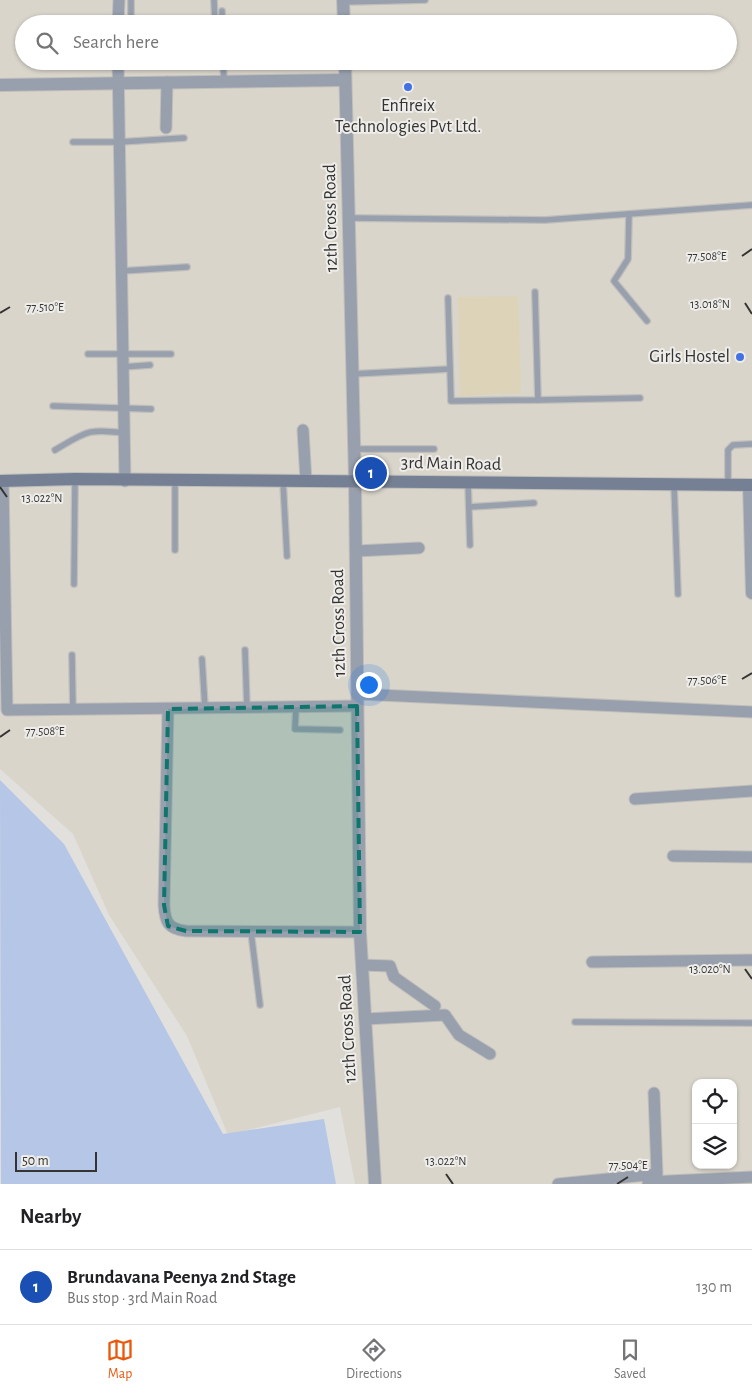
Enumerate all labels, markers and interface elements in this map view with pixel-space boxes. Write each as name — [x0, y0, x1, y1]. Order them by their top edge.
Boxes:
search box — [15, 15, 737, 70]
icon: search — [33, 29, 61, 57]
text: Search here — [73, 33, 159, 52]
marker: Enfireix Technologies Pvt Ltd. — [402, 81, 414, 93]
place label: Enfireix Technologies Pvt Ltd. — [335, 97, 481, 136]
street label: 12th Cross Road — [321, 164, 341, 272]
text: 77.508°E — [687, 250, 727, 262]
text: 13.018°N — [690, 298, 730, 310]
text: 77.510°E — [26, 301, 64, 313]
place label: Girls Hostel — [649, 348, 730, 366]
marker: Girls Hostel — [734, 351, 746, 363]
pin: 1 — [355, 454, 387, 492]
street label: 3rd Main Road — [401, 454, 501, 474]
text: 13.022°N — [22, 492, 62, 504]
street label: 12th Cross Road — [329, 569, 349, 677]
your location — [356, 672, 382, 698]
text: 77.506°E — [687, 674, 727, 686]
text: 77.508°E — [25, 725, 65, 737]
text: 13.020°N — [689, 963, 731, 975]
street label: 12th Cross Road — [336, 975, 360, 1083]
map controls — [692, 1079, 737, 1169]
button: locate — [692, 1079, 737, 1124]
button: layers — [692, 1124, 737, 1169]
scale bar — [15, 1149, 98, 1172]
text: 50 m — [22, 1154, 49, 1168]
text: 13.022°N — [426, 1155, 466, 1167]
text: 77.504°E — [608, 1159, 648, 1171]
text: Nearby — [20, 1206, 81, 1227]
text: Brundavana Peenya 2nd Stage — [67, 1268, 296, 1287]
text: 1 — [33, 1279, 39, 1295]
text: 130 m — [696, 1279, 732, 1295]
text: Bus stop · 3rd Main Road — [67, 1290, 217, 1306]
tab: Map — [106, 1336, 134, 1383]
tab: Directions — [346, 1336, 402, 1383]
tab: Saved — [614, 1336, 646, 1383]

